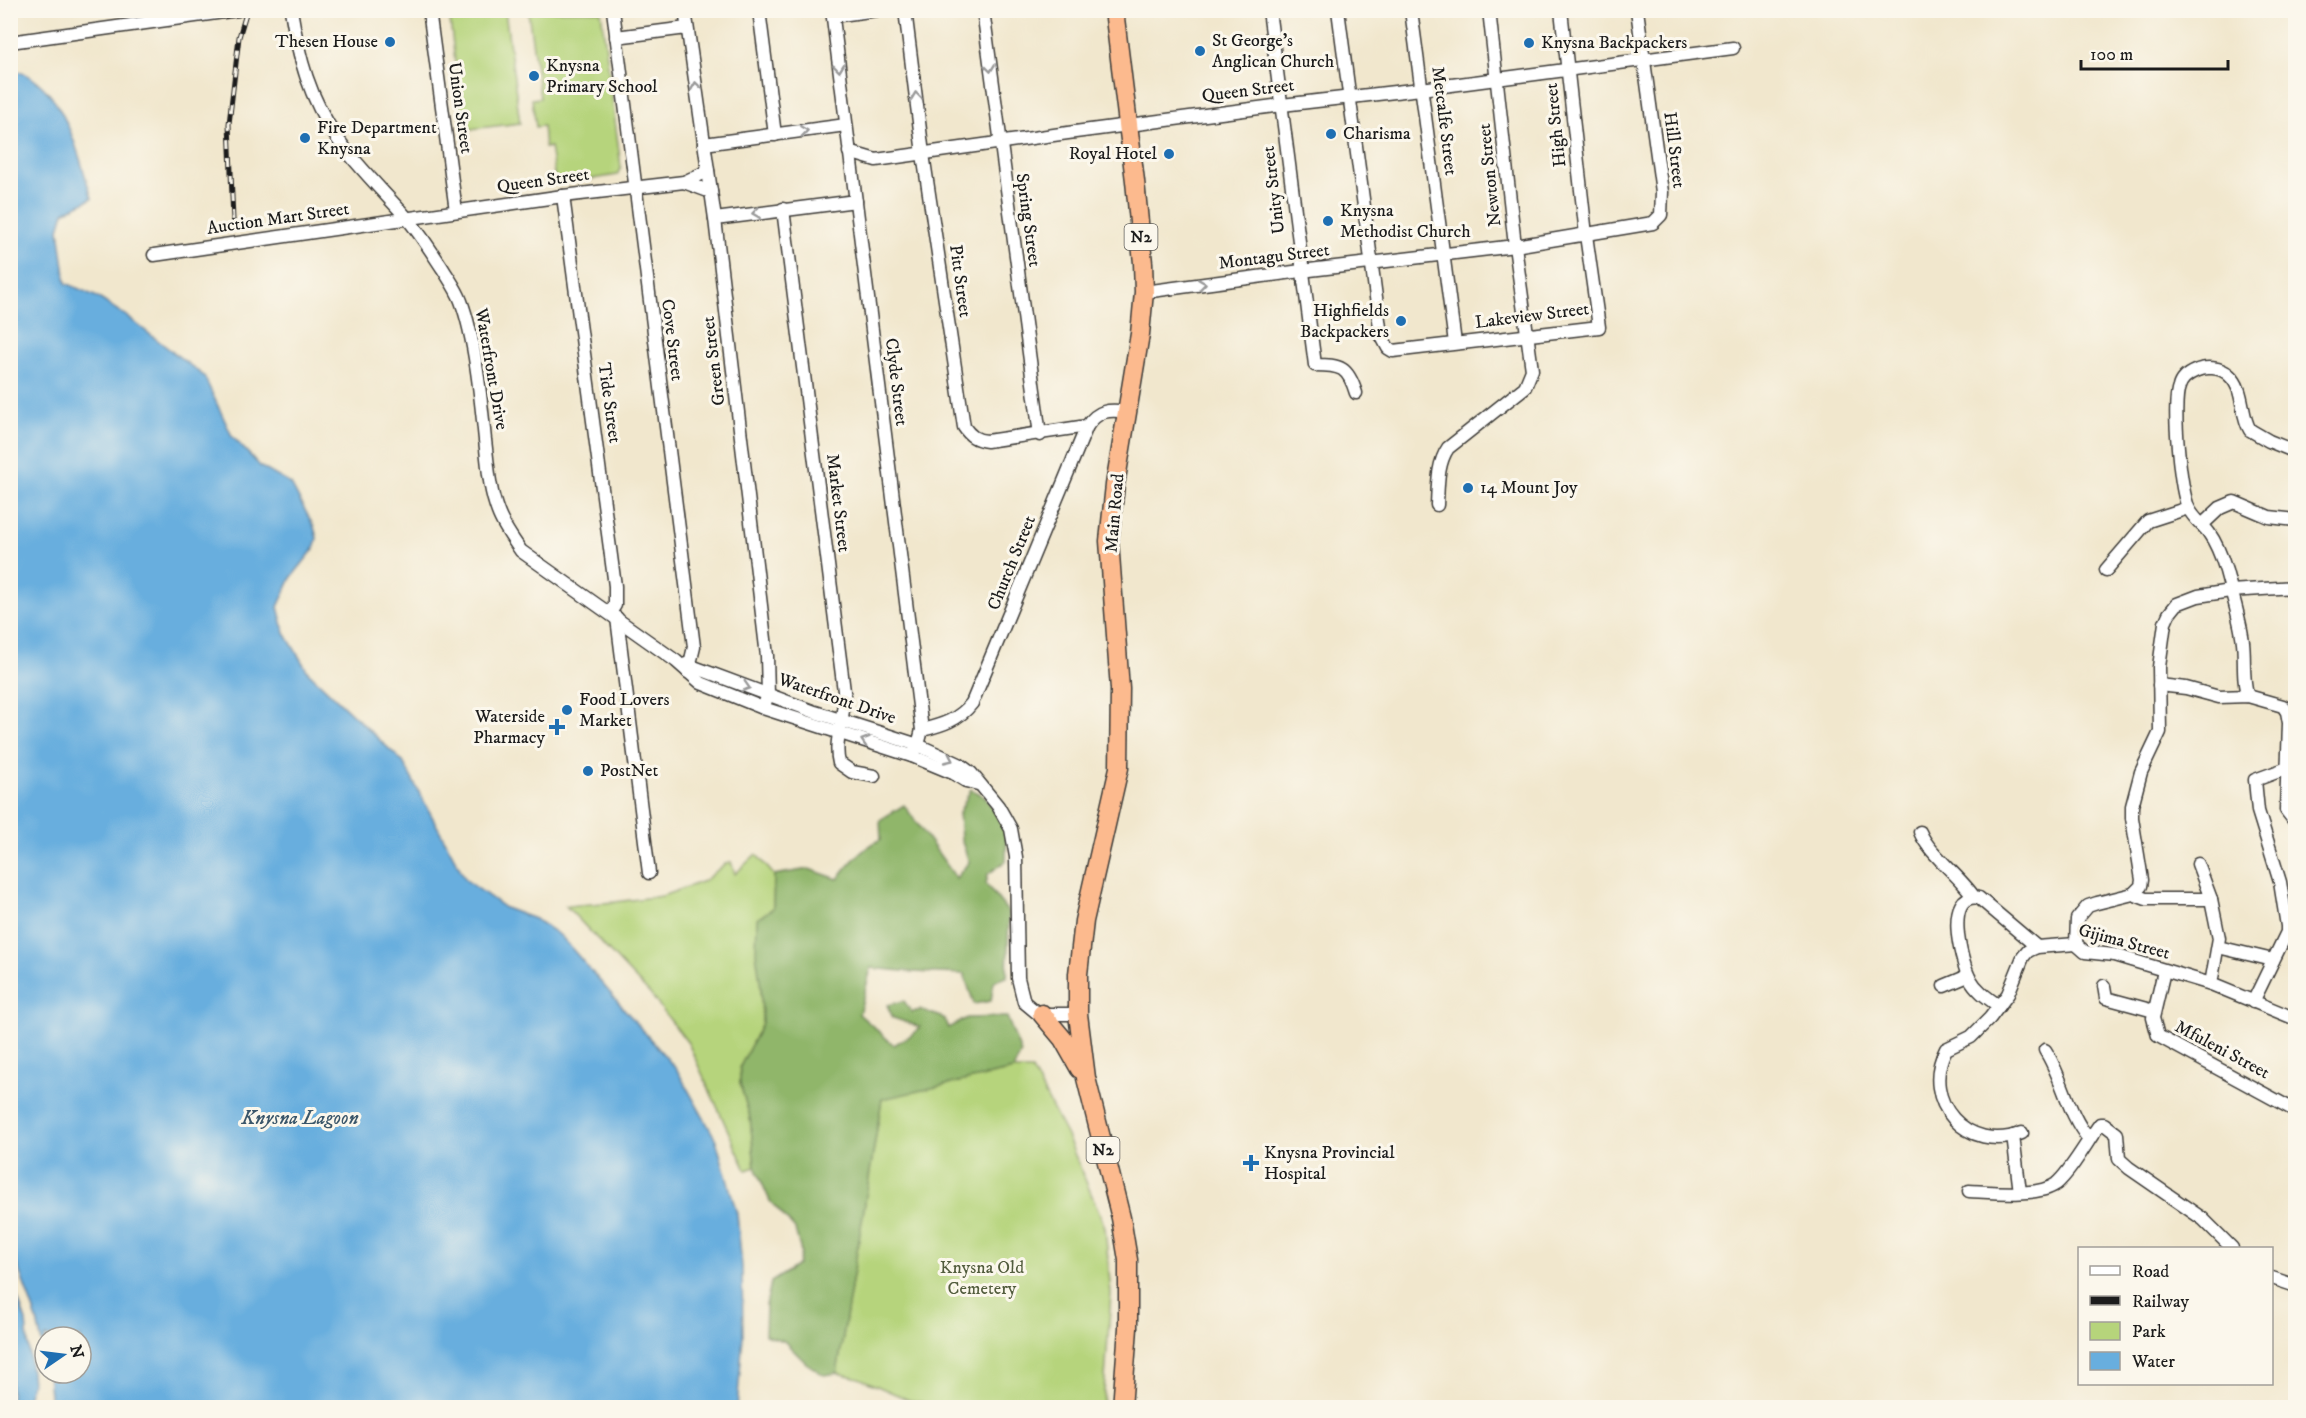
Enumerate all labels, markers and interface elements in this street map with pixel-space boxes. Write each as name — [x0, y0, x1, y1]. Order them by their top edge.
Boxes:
place label: St George's Anglican Church — [1212, 30, 1335, 73]
place label: Thesen House — [275, 31, 378, 53]
place label: Knysna Backpackers — [1541, 32, 1687, 54]
scale bar — [2081, 33, 2228, 71]
marker: Thesen House — [383, 35, 397, 49]
marker: Knysna Backpackers — [1522, 36, 1536, 50]
marker: St George's Anglican Church — [1193, 44, 1207, 58]
text: 100 m — [2090, 44, 2133, 66]
place label: Knysna Primary School — [546, 55, 658, 98]
street label: Union Street — [443, 61, 477, 155]
one-way arrow — [832, 63, 845, 72]
one-way arrow — [984, 64, 996, 73]
street label: Metcalfe Street — [1426, 65, 1462, 177]
marker: Knysna Primary School — [527, 69, 541, 83]
street label: Queen Street — [1201, 74, 1296, 108]
one-way arrow — [690, 81, 702, 90]
street label: High Street — [1541, 82, 1571, 168]
one-way arrow — [910, 91, 923, 100]
street label: Hill Street — [1658, 110, 1690, 190]
place label: Fire Department Knysna — [317, 117, 437, 160]
street label: Newton Street — [1474, 122, 1506, 228]
place label: Charisma — [1343, 123, 1411, 145]
one-way arrow — [799, 125, 809, 137]
marker: Charisma — [1324, 127, 1338, 141]
marker: Fire Department Knysna — [298, 131, 312, 145]
place label: Royal Hotel — [1069, 143, 1158, 165]
street label: Unity Street — [1258, 145, 1290, 235]
marker: Royal Hotel — [1162, 147, 1176, 161]
street label: Queen Street — [496, 164, 591, 198]
street label: Spring Street — [1011, 172, 1045, 268]
street label: Auction Mart Street — [206, 198, 351, 240]
place label: Knysna Methodist Church — [1340, 200, 1471, 243]
one-way arrow — [751, 206, 760, 219]
marker: Knysna Methodist Church — [1321, 214, 1335, 228]
road number: N2 — [1124, 224, 1158, 250]
street label: Montagu Street — [1217, 239, 1331, 275]
street label: Pitt Street — [944, 243, 976, 319]
one-way arrow — [1197, 279, 1207, 291]
street label: Cove Street — [656, 298, 688, 383]
street label: Lakeview Street — [1474, 298, 1591, 334]
place label: Highfields Backpackers — [1300, 300, 1389, 343]
street label: Waterfront Drive — [469, 305, 513, 432]
marker: Highfields Backpackers — [1394, 314, 1408, 328]
street label: Green Street — [698, 315, 730, 407]
street label: Clyde Street — [880, 337, 912, 427]
street label: Tide Street — [592, 361, 626, 445]
street label: Market Street — [821, 452, 855, 554]
street label: Main Road — [1101, 473, 1129, 553]
place label: 14 Mount Joy — [1480, 477, 1578, 499]
marker: 14 Mount Joy — [1461, 481, 1475, 495]
street label: Church Street — [983, 512, 1041, 614]
street label: Waterfront Drive — [774, 668, 899, 729]
one-way arrow — [740, 680, 751, 692]
place label: Food Lovers Market — [579, 689, 670, 732]
marker: Food Lovers Market — [560, 703, 574, 717]
place label: Waterside Pharmacy — [473, 706, 545, 749]
marker: Waterside Pharmacy — [550, 720, 564, 734]
one-way arrow — [860, 736, 871, 748]
one-way arrow — [943, 752, 954, 764]
place label: PostNet — [600, 760, 659, 782]
marker: PostNet — [581, 764, 595, 778]
street label: Gijima Street — [2076, 919, 2172, 965]
street label: Mfuleni Street — [2171, 1016, 2273, 1084]
water label: Knysna Lagoon — [240, 1106, 359, 1131]
road number: N2 — [1086, 1137, 1120, 1163]
place label: Knysna Provincial Hospital — [1264, 1142, 1395, 1185]
marker: Knysna Provincial Hospital — [1242, 1154, 1260, 1172]
legend — [2078, 1247, 2273, 1385]
park label: Knysna Old Cemetery — [940, 1257, 1024, 1300]
text: Road — [2132, 1261, 2169, 1283]
text: Railway — [2132, 1291, 2190, 1313]
text: Park — [2132, 1321, 2166, 1343]
north arrow — [33, 1325, 93, 1385]
text: N — [65, 1343, 88, 1360]
text: Water — [2131, 1351, 2175, 1373]

